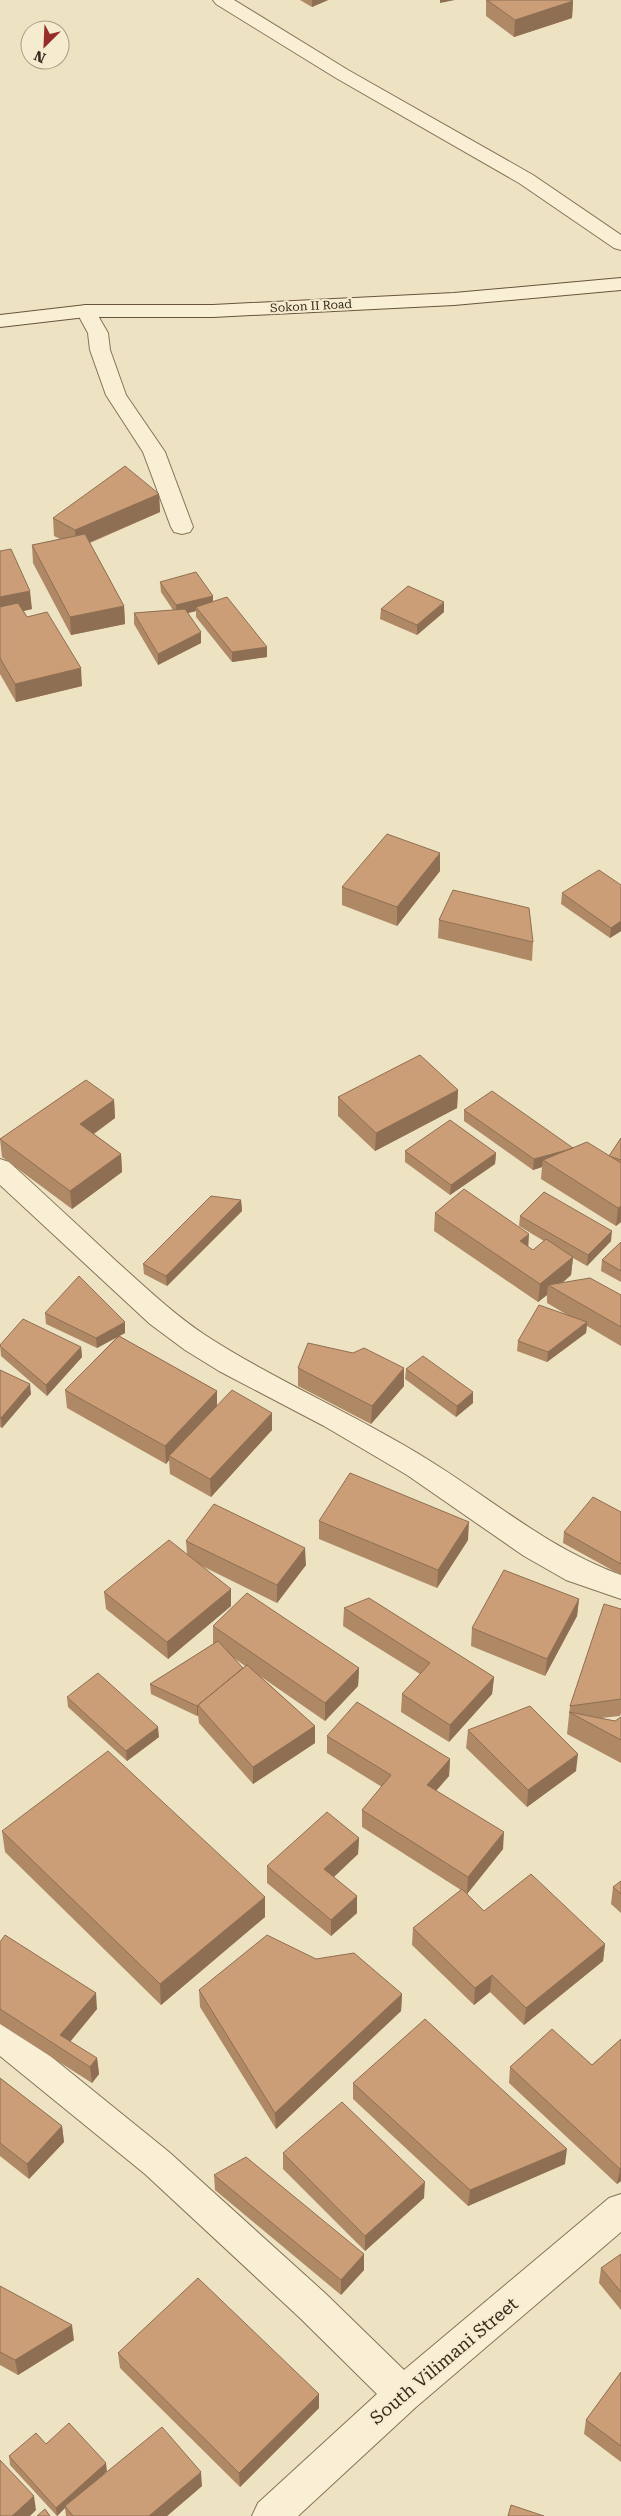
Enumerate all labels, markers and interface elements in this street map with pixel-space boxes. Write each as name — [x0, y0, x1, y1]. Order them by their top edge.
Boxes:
north arrow — [20, 20, 70, 70]
text: N — [31, 47, 48, 66]
street label: Sokon II Road — [270, 297, 353, 315]
street label: South Vilimani Street — [366, 2293, 522, 2428]

